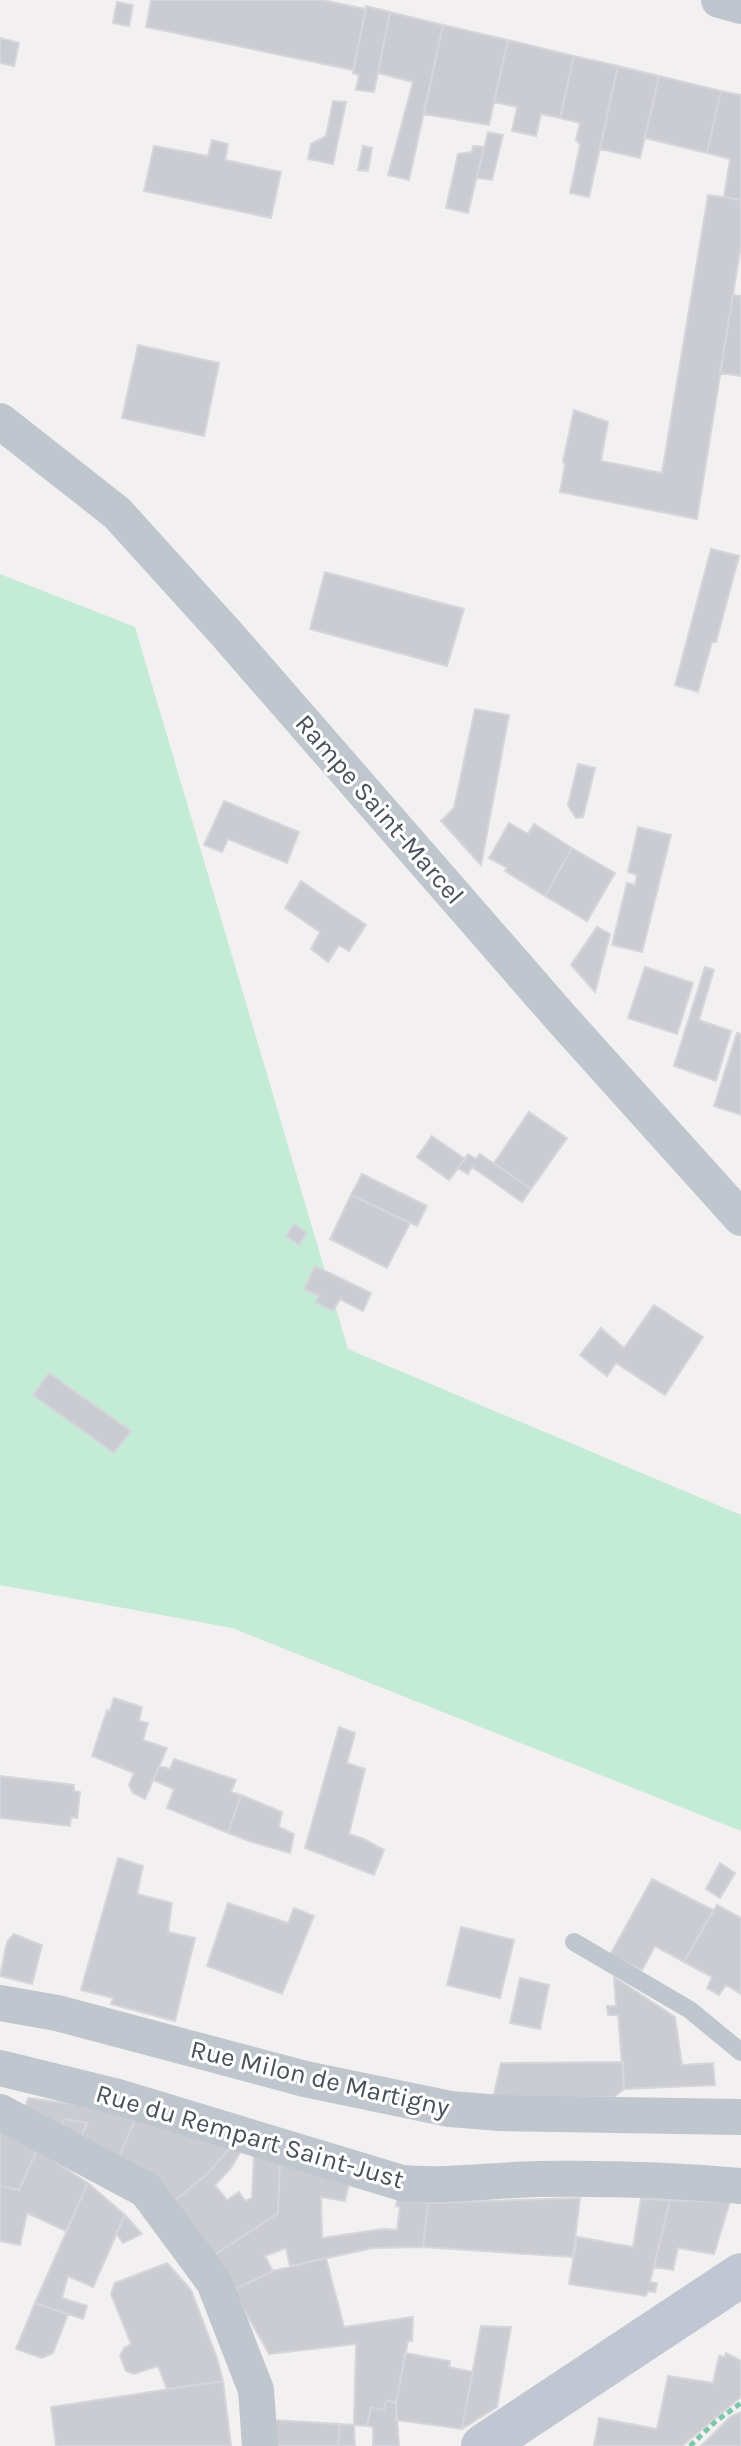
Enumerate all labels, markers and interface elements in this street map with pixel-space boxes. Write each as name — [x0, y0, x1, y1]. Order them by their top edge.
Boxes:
street label: Rampe Saint-Marcel — [289, 708, 470, 911]
street label: Rue Milon de Martigny — [187, 2034, 452, 2123]
street label: Rue du Rempart Saint-Just — [92, 2078, 408, 2195]

